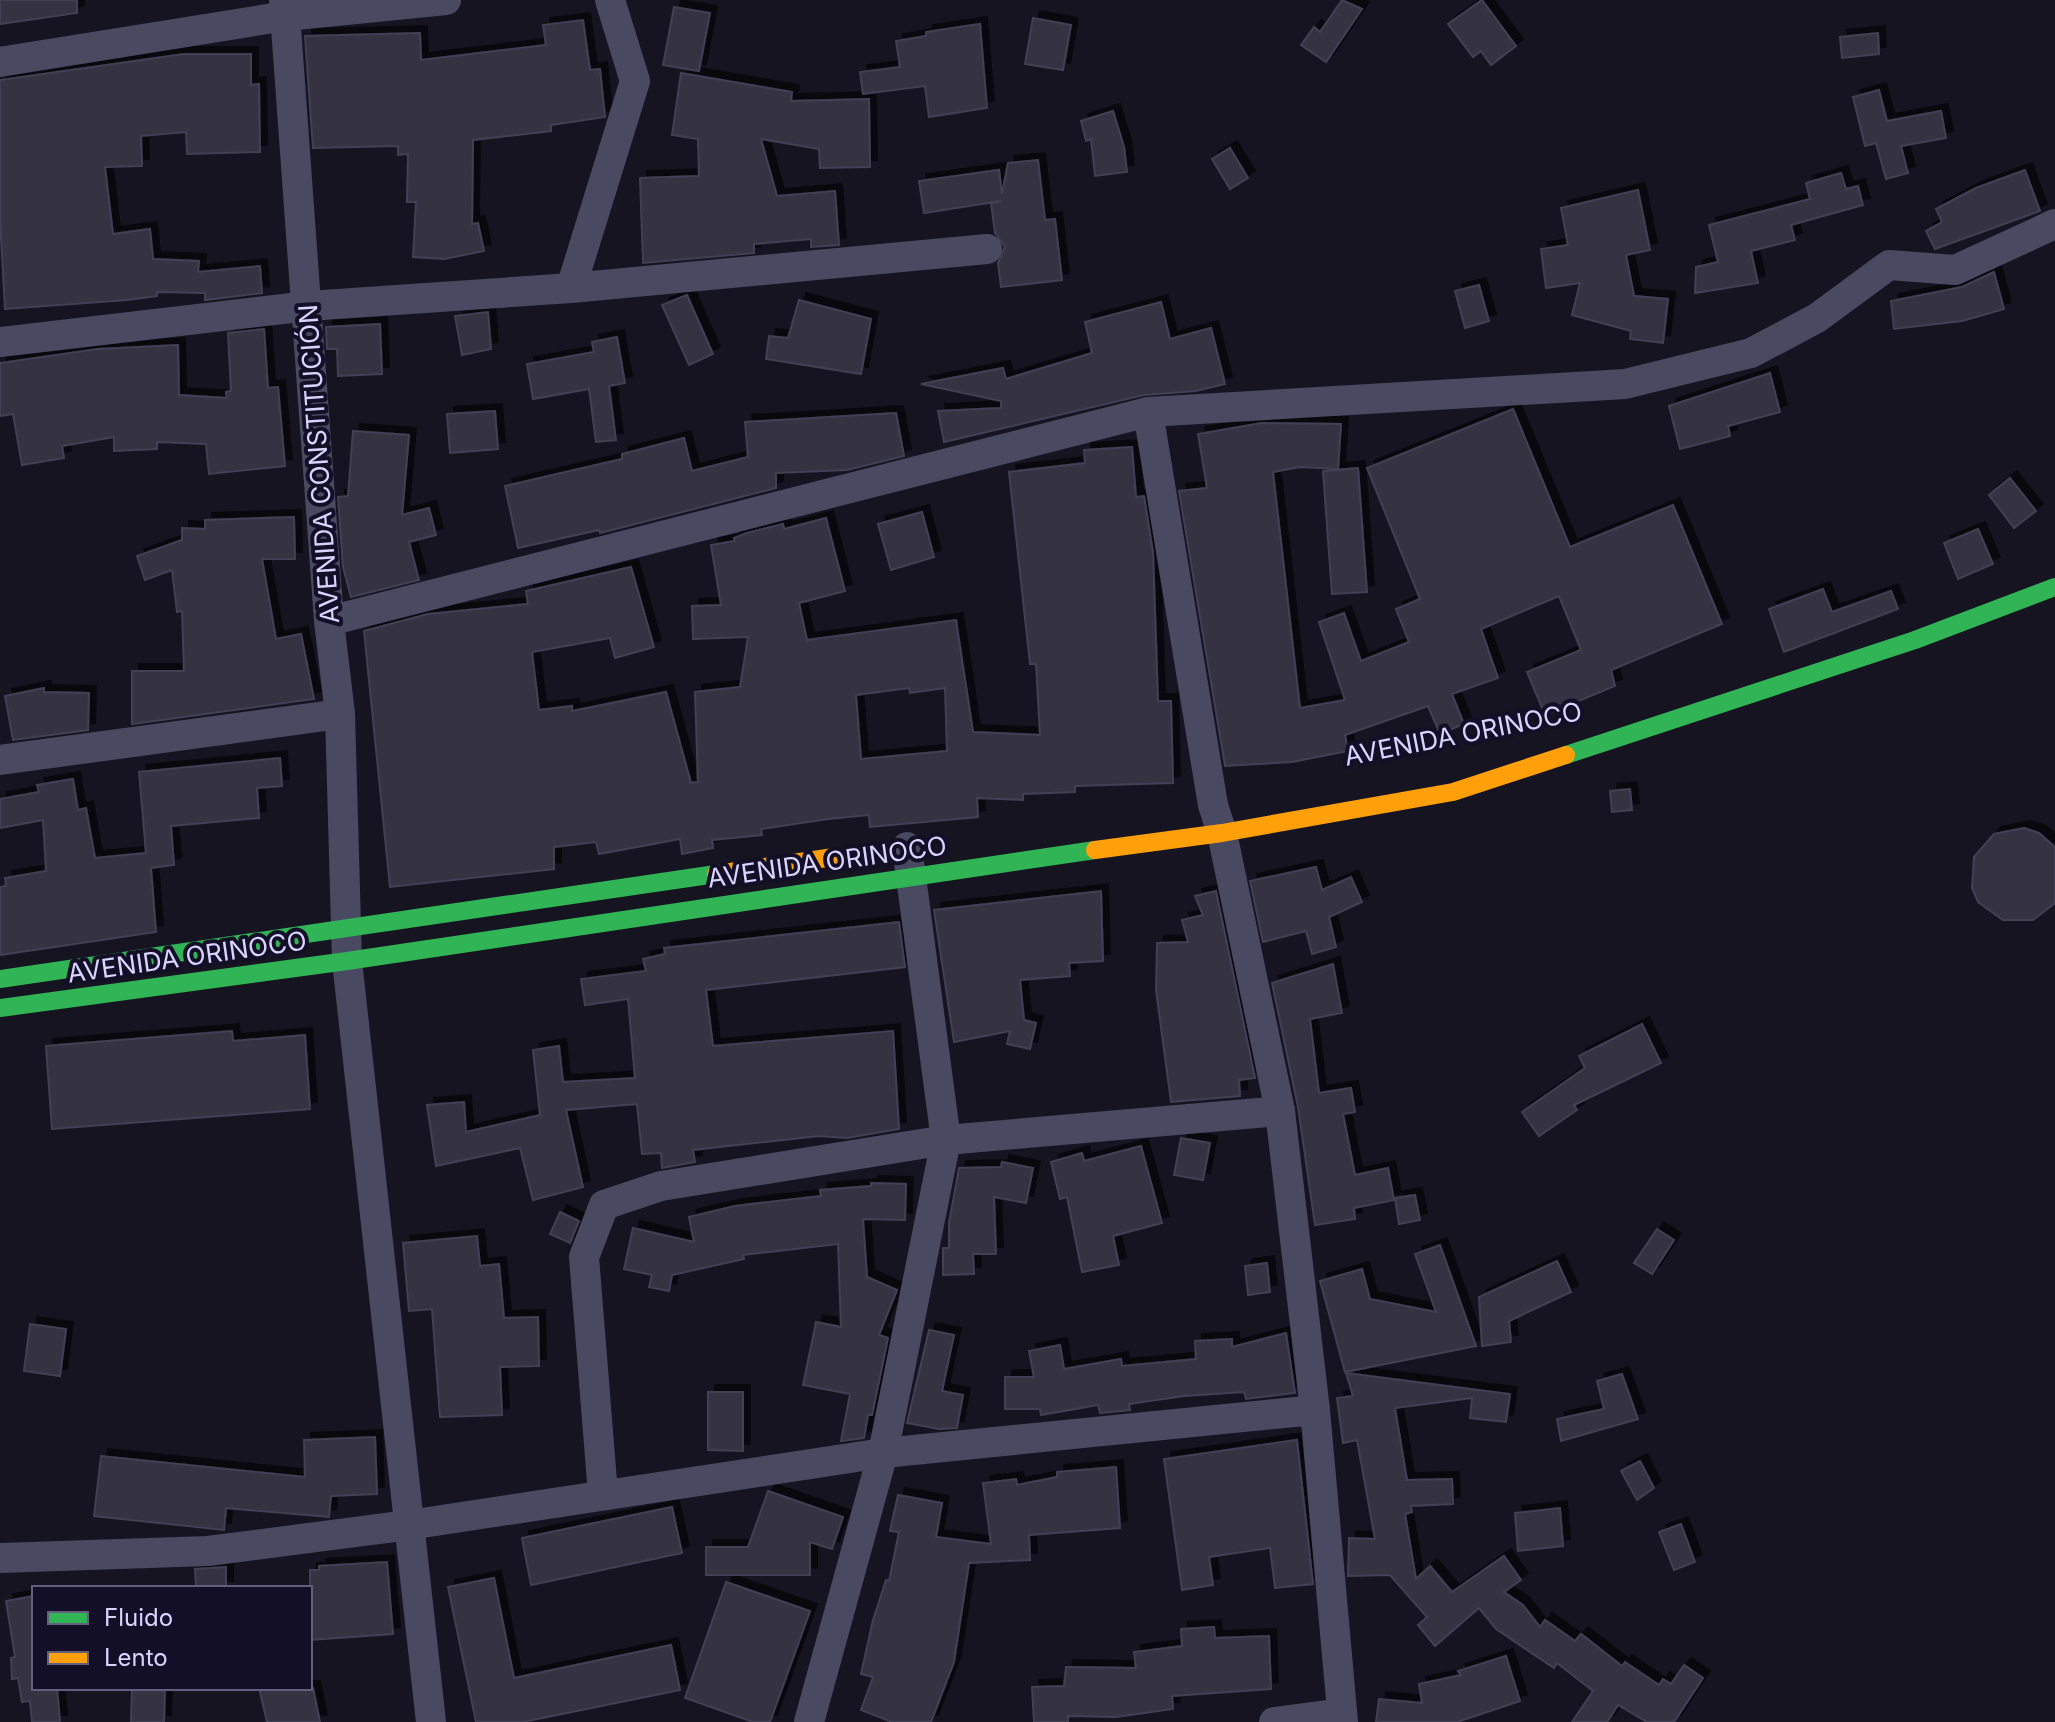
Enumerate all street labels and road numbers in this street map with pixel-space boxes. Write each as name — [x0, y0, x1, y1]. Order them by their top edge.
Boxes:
street label: AVENIDA CONSTITUCIÓN — [292, 303, 345, 625]
street label: AVENIDA ORINOCO — [1341, 695, 1584, 772]
street label: AVENIDA ORINOCO — [705, 829, 949, 894]
street label: AVENIDA ORINOCO — [65, 924, 309, 989]

